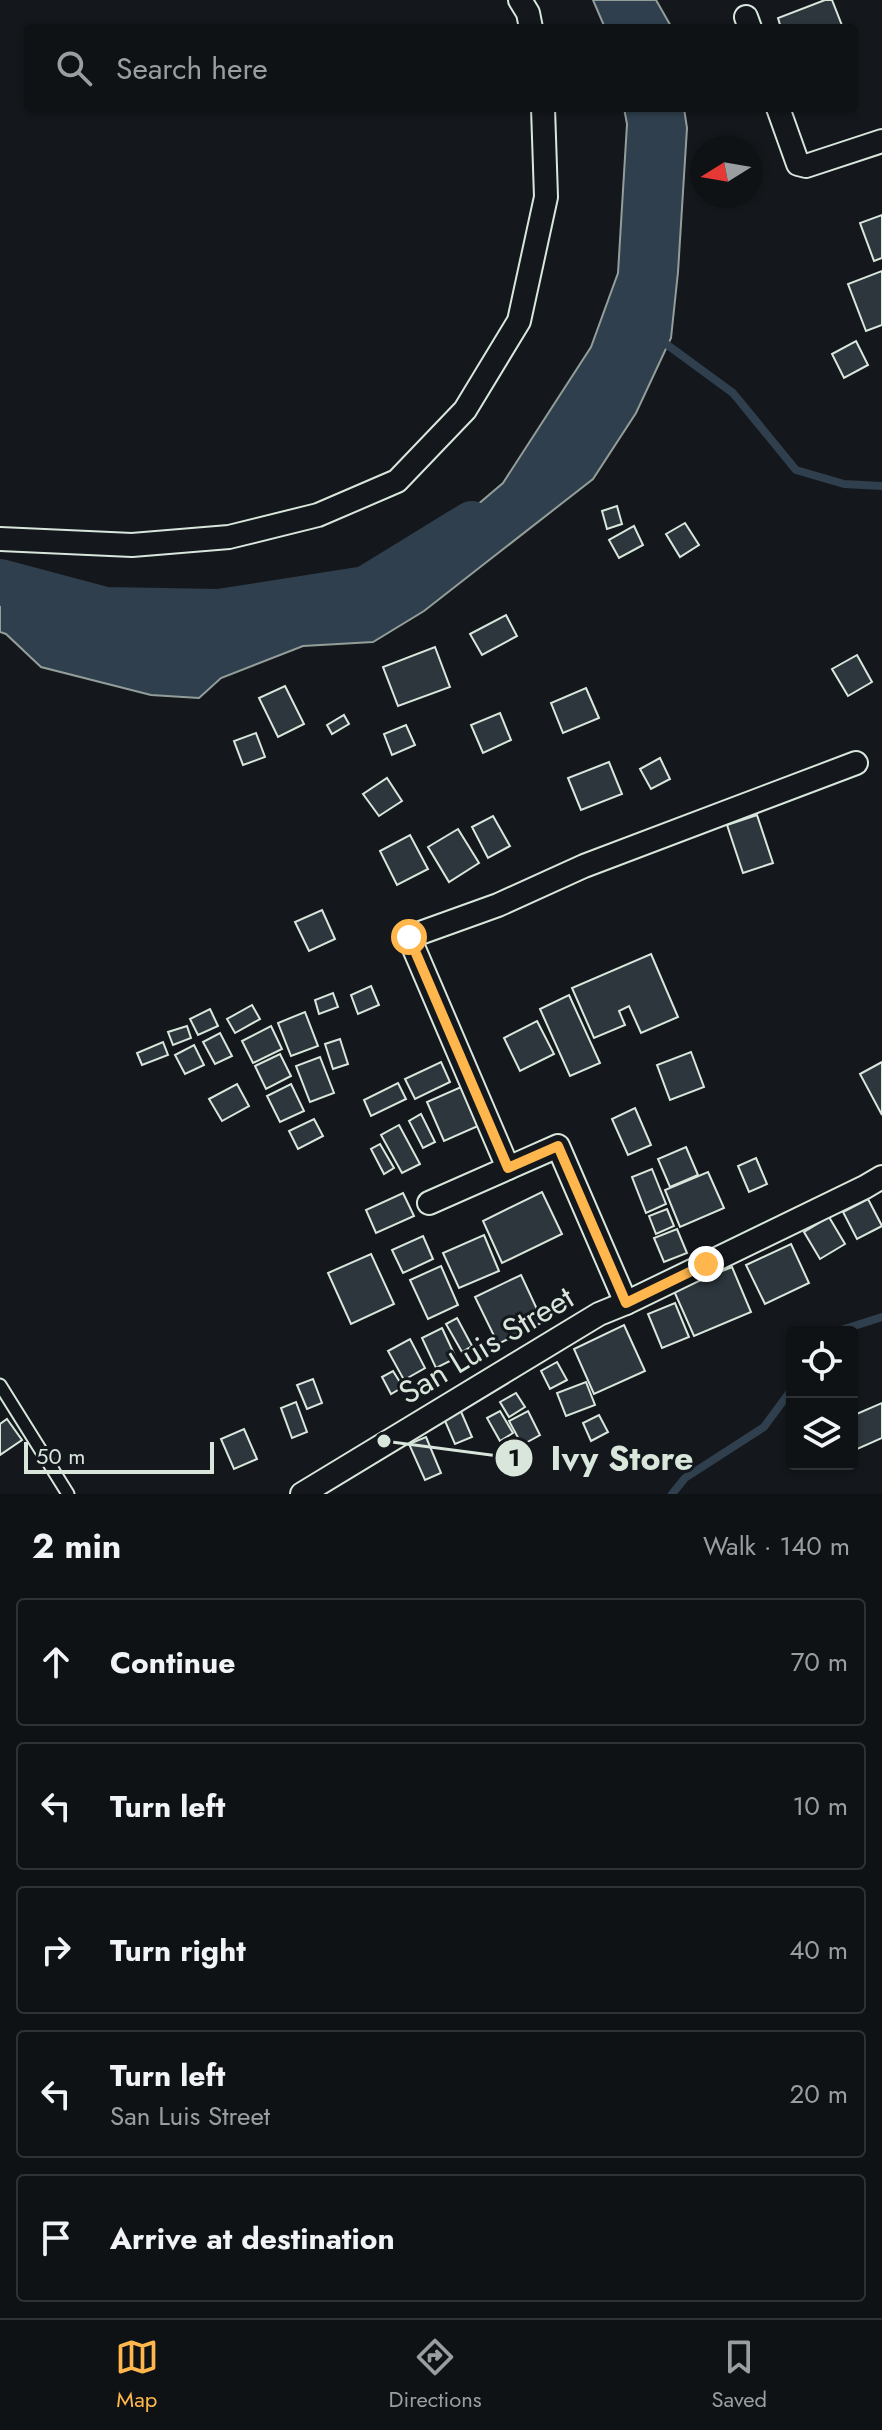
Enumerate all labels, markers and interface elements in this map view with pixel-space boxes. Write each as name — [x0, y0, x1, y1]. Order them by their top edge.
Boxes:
search box — [24, 24, 858, 112]
icon: search — [52, 46, 96, 90]
text: Search here — [116, 47, 268, 90]
north arrow — [690, 136, 762, 208]
route start — [391, 919, 427, 955]
route end — [688, 1246, 724, 1282]
street label: San Luis Street — [390, 1274, 583, 1415]
map controls — [786, 1326, 858, 1470]
button: locate — [786, 1326, 858, 1398]
button: layers — [786, 1398, 858, 1470]
callout: Ivy Store — [494, 1429, 709, 1487]
text: Ivy Store — [551, 1434, 693, 1483]
scale bar — [24, 1438, 214, 1474]
text: 50 m — [36, 1440, 85, 1472]
text: 1 — [508, 1440, 520, 1475]
text: 2 min — [32, 1522, 121, 1571]
text: Walk · 140 m — [703, 1527, 850, 1565]
icon: ahead — [34, 1640, 78, 1684]
text: Continue — [110, 1641, 236, 1684]
text: 70 m — [791, 1643, 848, 1681]
icon: left — [34, 1784, 78, 1828]
text: Turn left — [110, 1785, 225, 1828]
text: 10 m — [793, 1787, 848, 1825]
icon: right — [34, 1928, 78, 1972]
text: Turn right — [110, 1929, 246, 1972]
text: 40 m — [789, 1931, 848, 1969]
text: Turn left — [110, 2054, 225, 2097]
icon: left — [34, 2072, 78, 2116]
text: 20 m — [790, 2075, 848, 2113]
text: San Luis Street — [110, 2097, 270, 2135]
icon: arrive — [34, 2216, 78, 2260]
text: Arrive at destination — [110, 2217, 395, 2260]
tab: Map — [115, 2335, 159, 2415]
tab: Directions — [389, 2335, 482, 2415]
tab: Saved — [711, 2335, 767, 2415]

